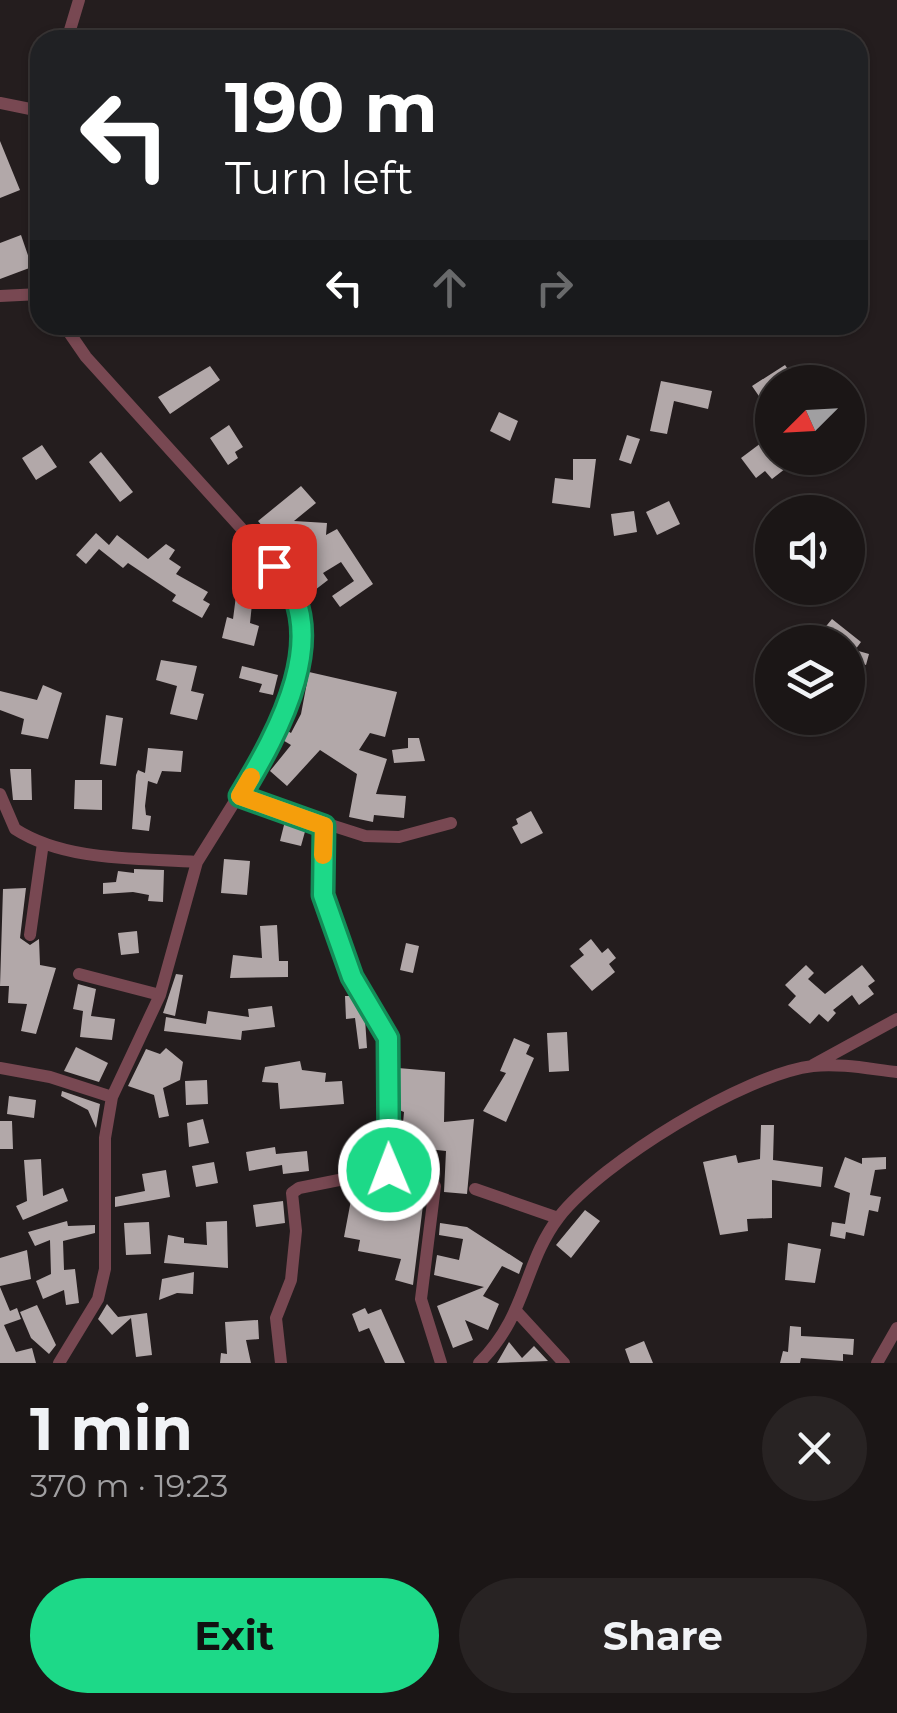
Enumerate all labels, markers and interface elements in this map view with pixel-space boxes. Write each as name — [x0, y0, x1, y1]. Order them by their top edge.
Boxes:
text: 190 m — [225, 64, 438, 150]
icon: left — [60, 70, 190, 200]
text: Turn left — [225, 150, 413, 205]
icon: left — [317, 260, 372, 315]
icon: ahead — [422, 260, 477, 315]
icon: right — [527, 260, 582, 315]
north arrow — [755, 365, 865, 475]
map controls — [755, 365, 865, 735]
button: sound — [755, 495, 865, 605]
pin — [232, 524, 317, 609]
icon: arrive — [247, 539, 302, 594]
button: layers — [755, 625, 865, 735]
position arrow — [337, 1118, 441, 1222]
text: 1 min — [30, 1392, 193, 1465]
button: close — [762, 1396, 867, 1501]
text: 370 m · 19:23 — [30, 1466, 228, 1505]
button: Exit — [30, 1578, 439, 1693]
button: Share — [459, 1578, 867, 1693]

